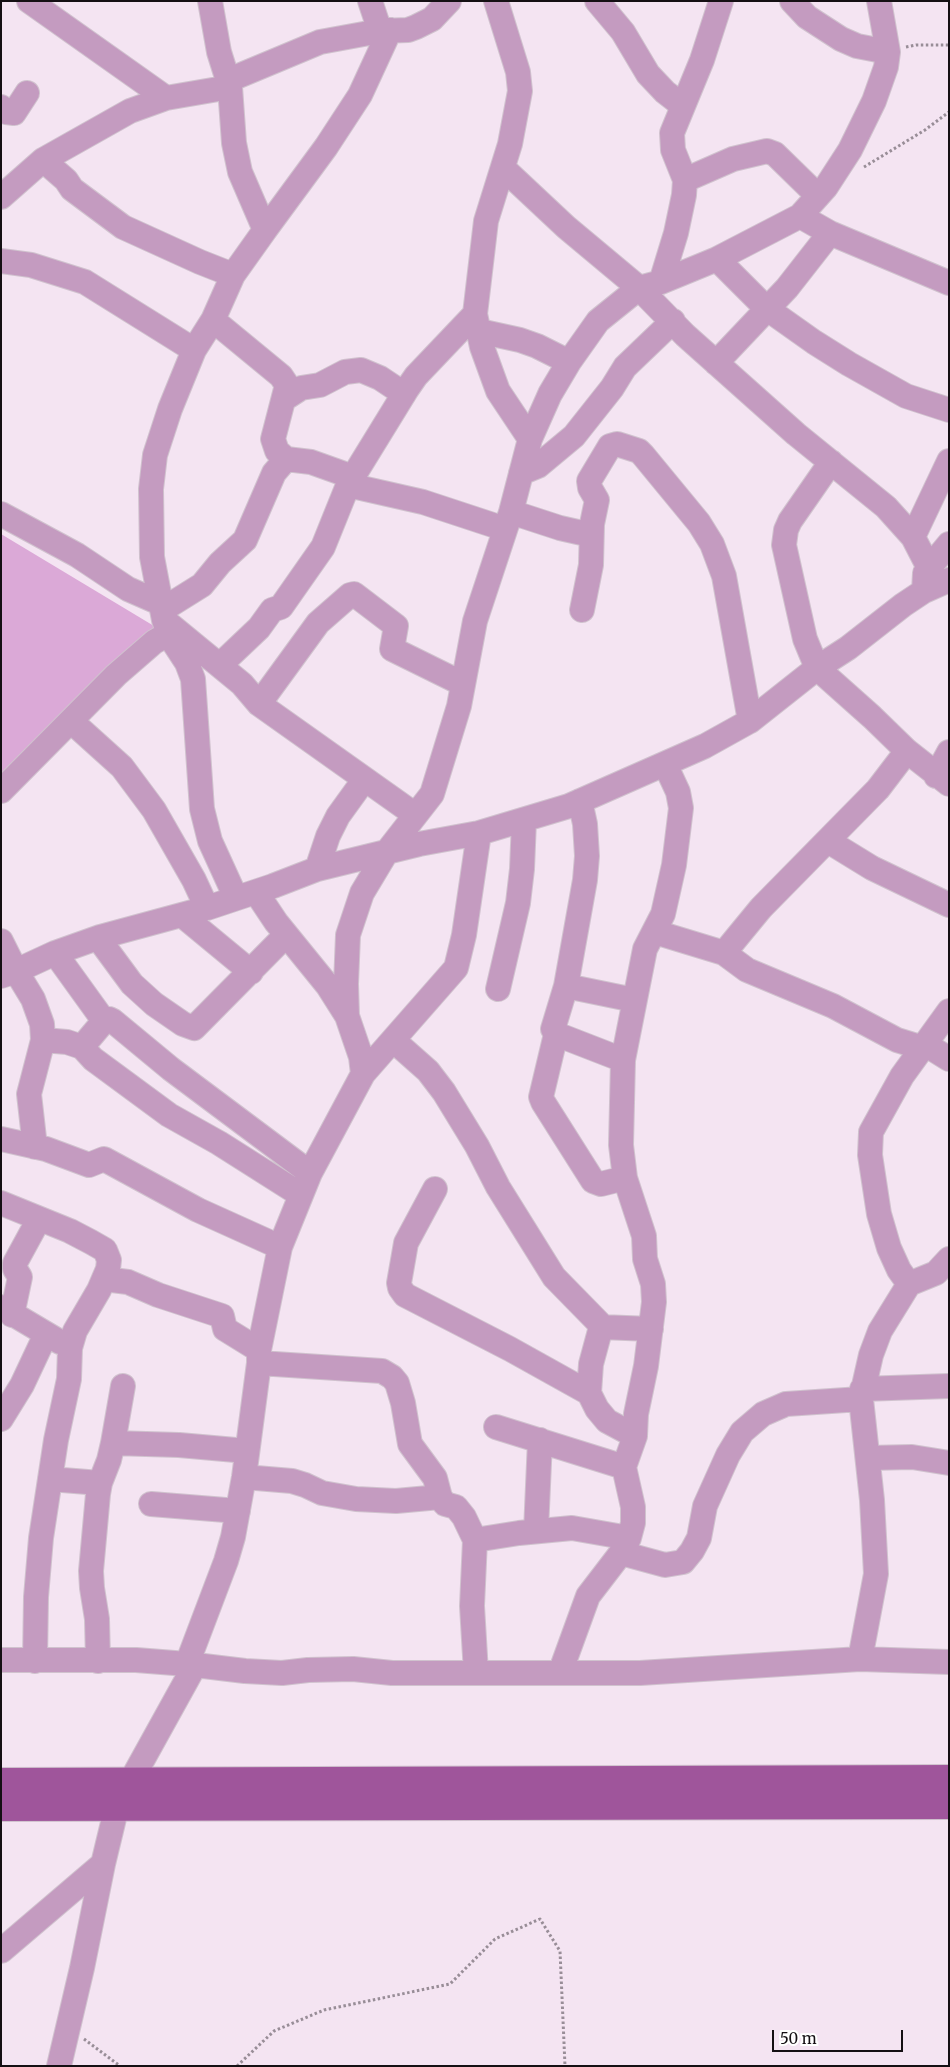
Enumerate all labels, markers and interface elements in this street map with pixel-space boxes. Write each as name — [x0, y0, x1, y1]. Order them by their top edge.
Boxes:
scale bar — [775, 2020, 906, 2052]
text: 50 m — [780, 2029, 817, 2048]

